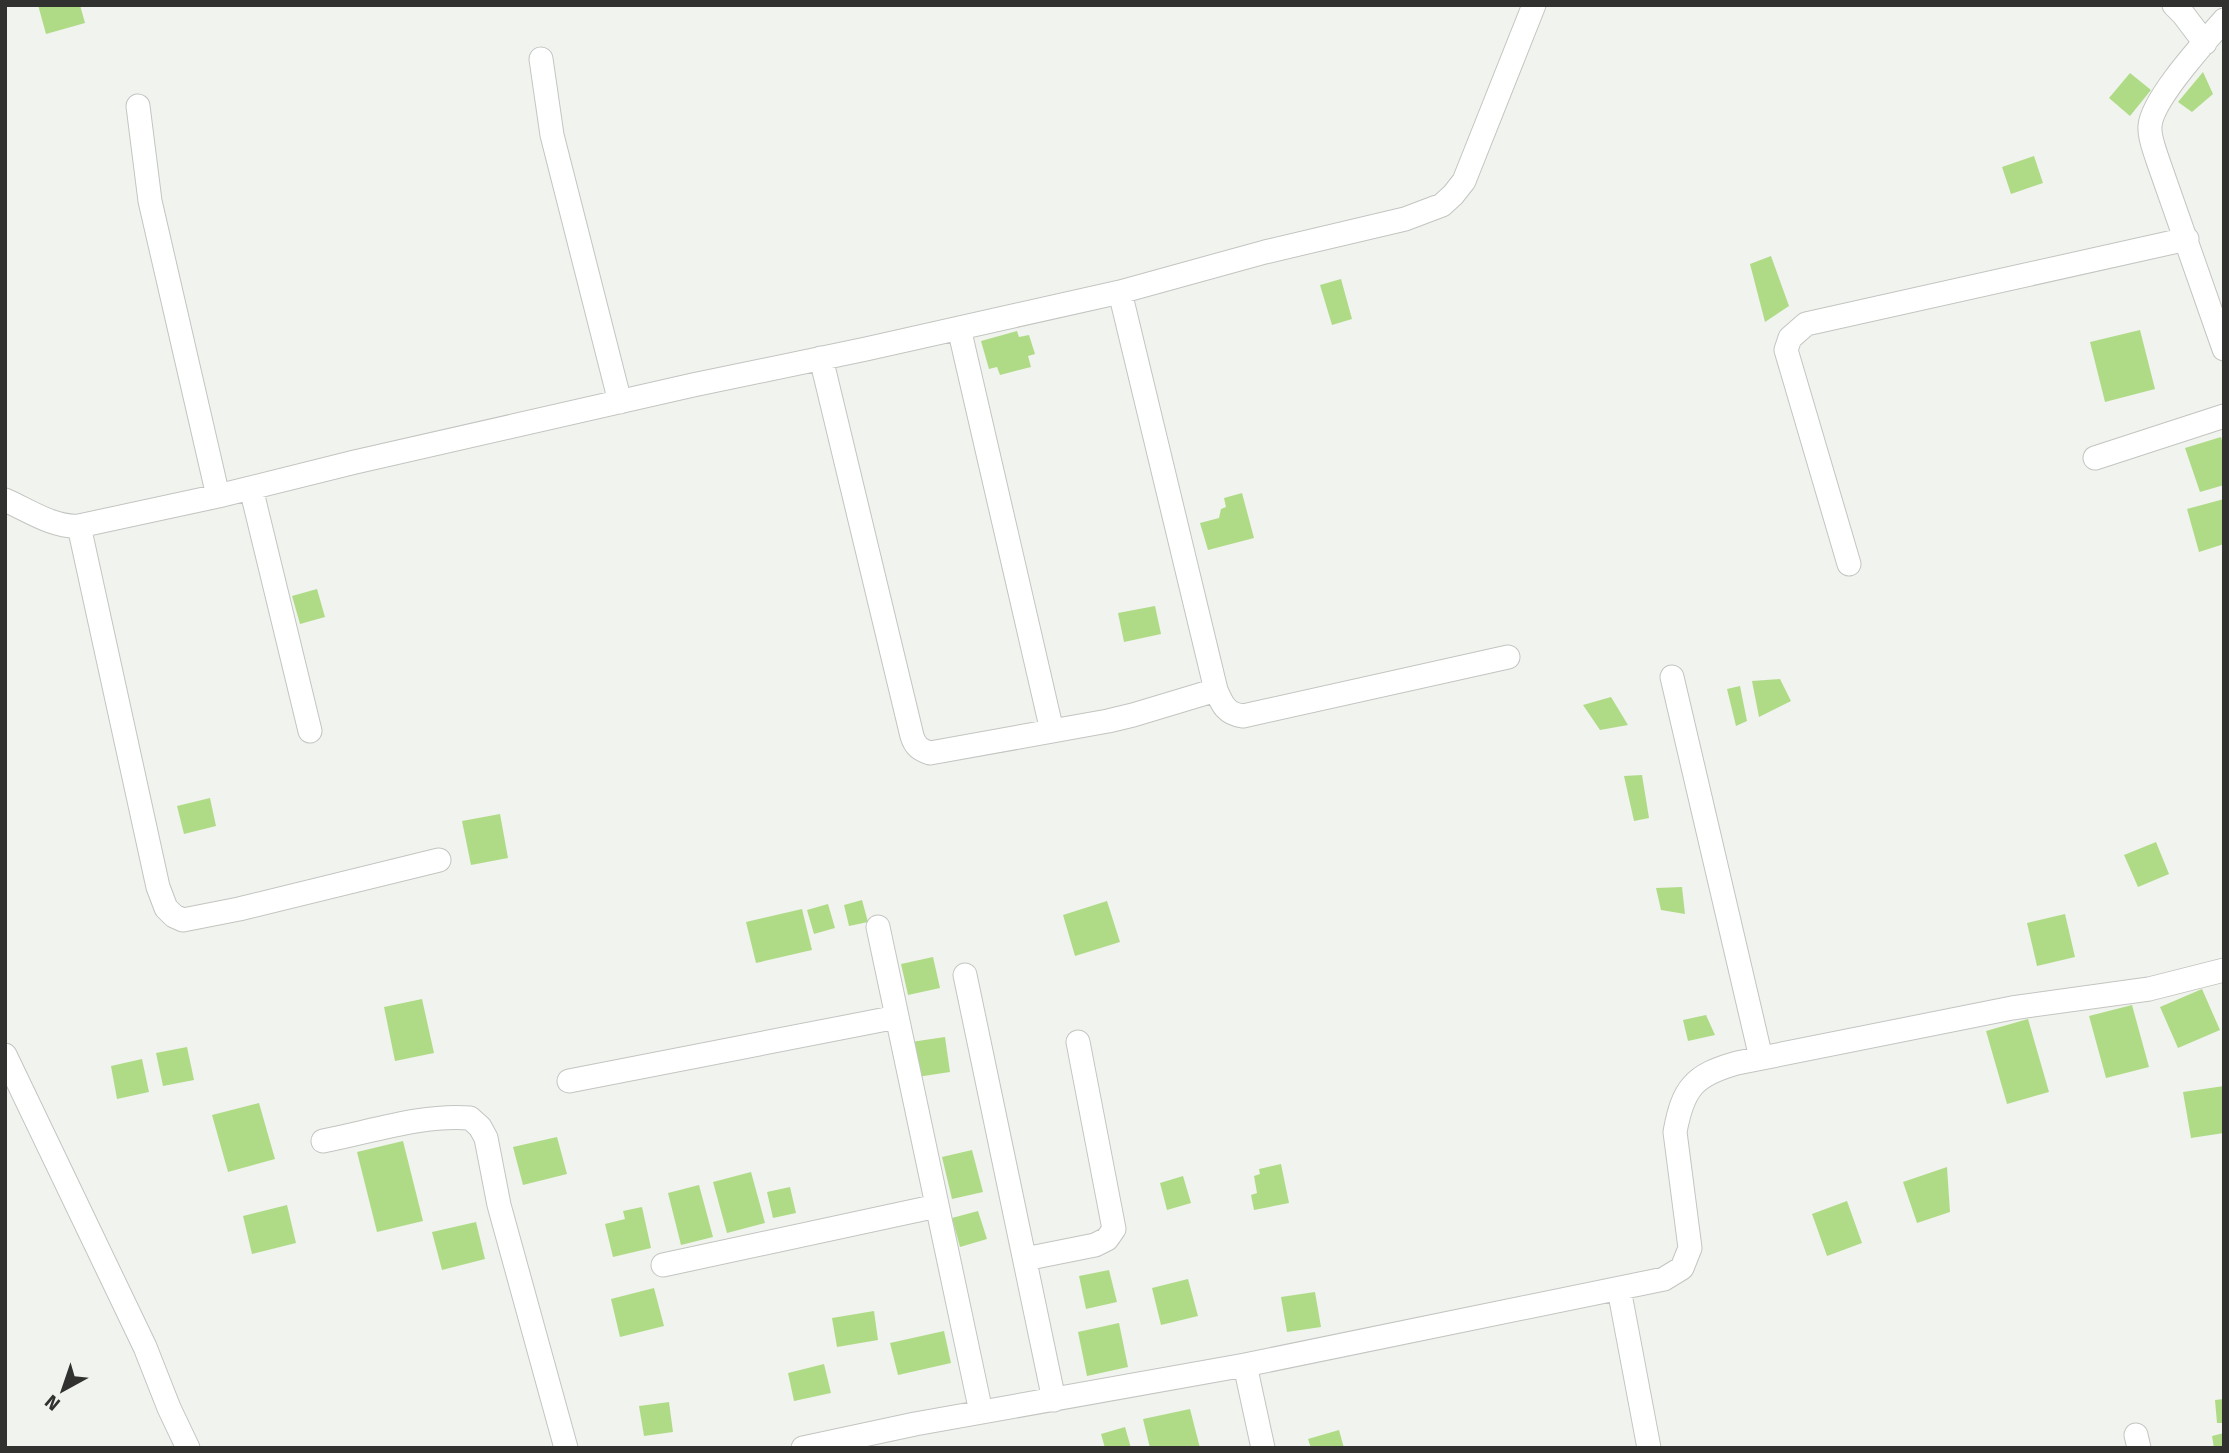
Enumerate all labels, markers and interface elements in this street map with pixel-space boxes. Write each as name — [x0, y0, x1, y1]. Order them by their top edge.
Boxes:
north arrow — [28, 1355, 98, 1425]
text: N — [40, 1390, 65, 1416]

